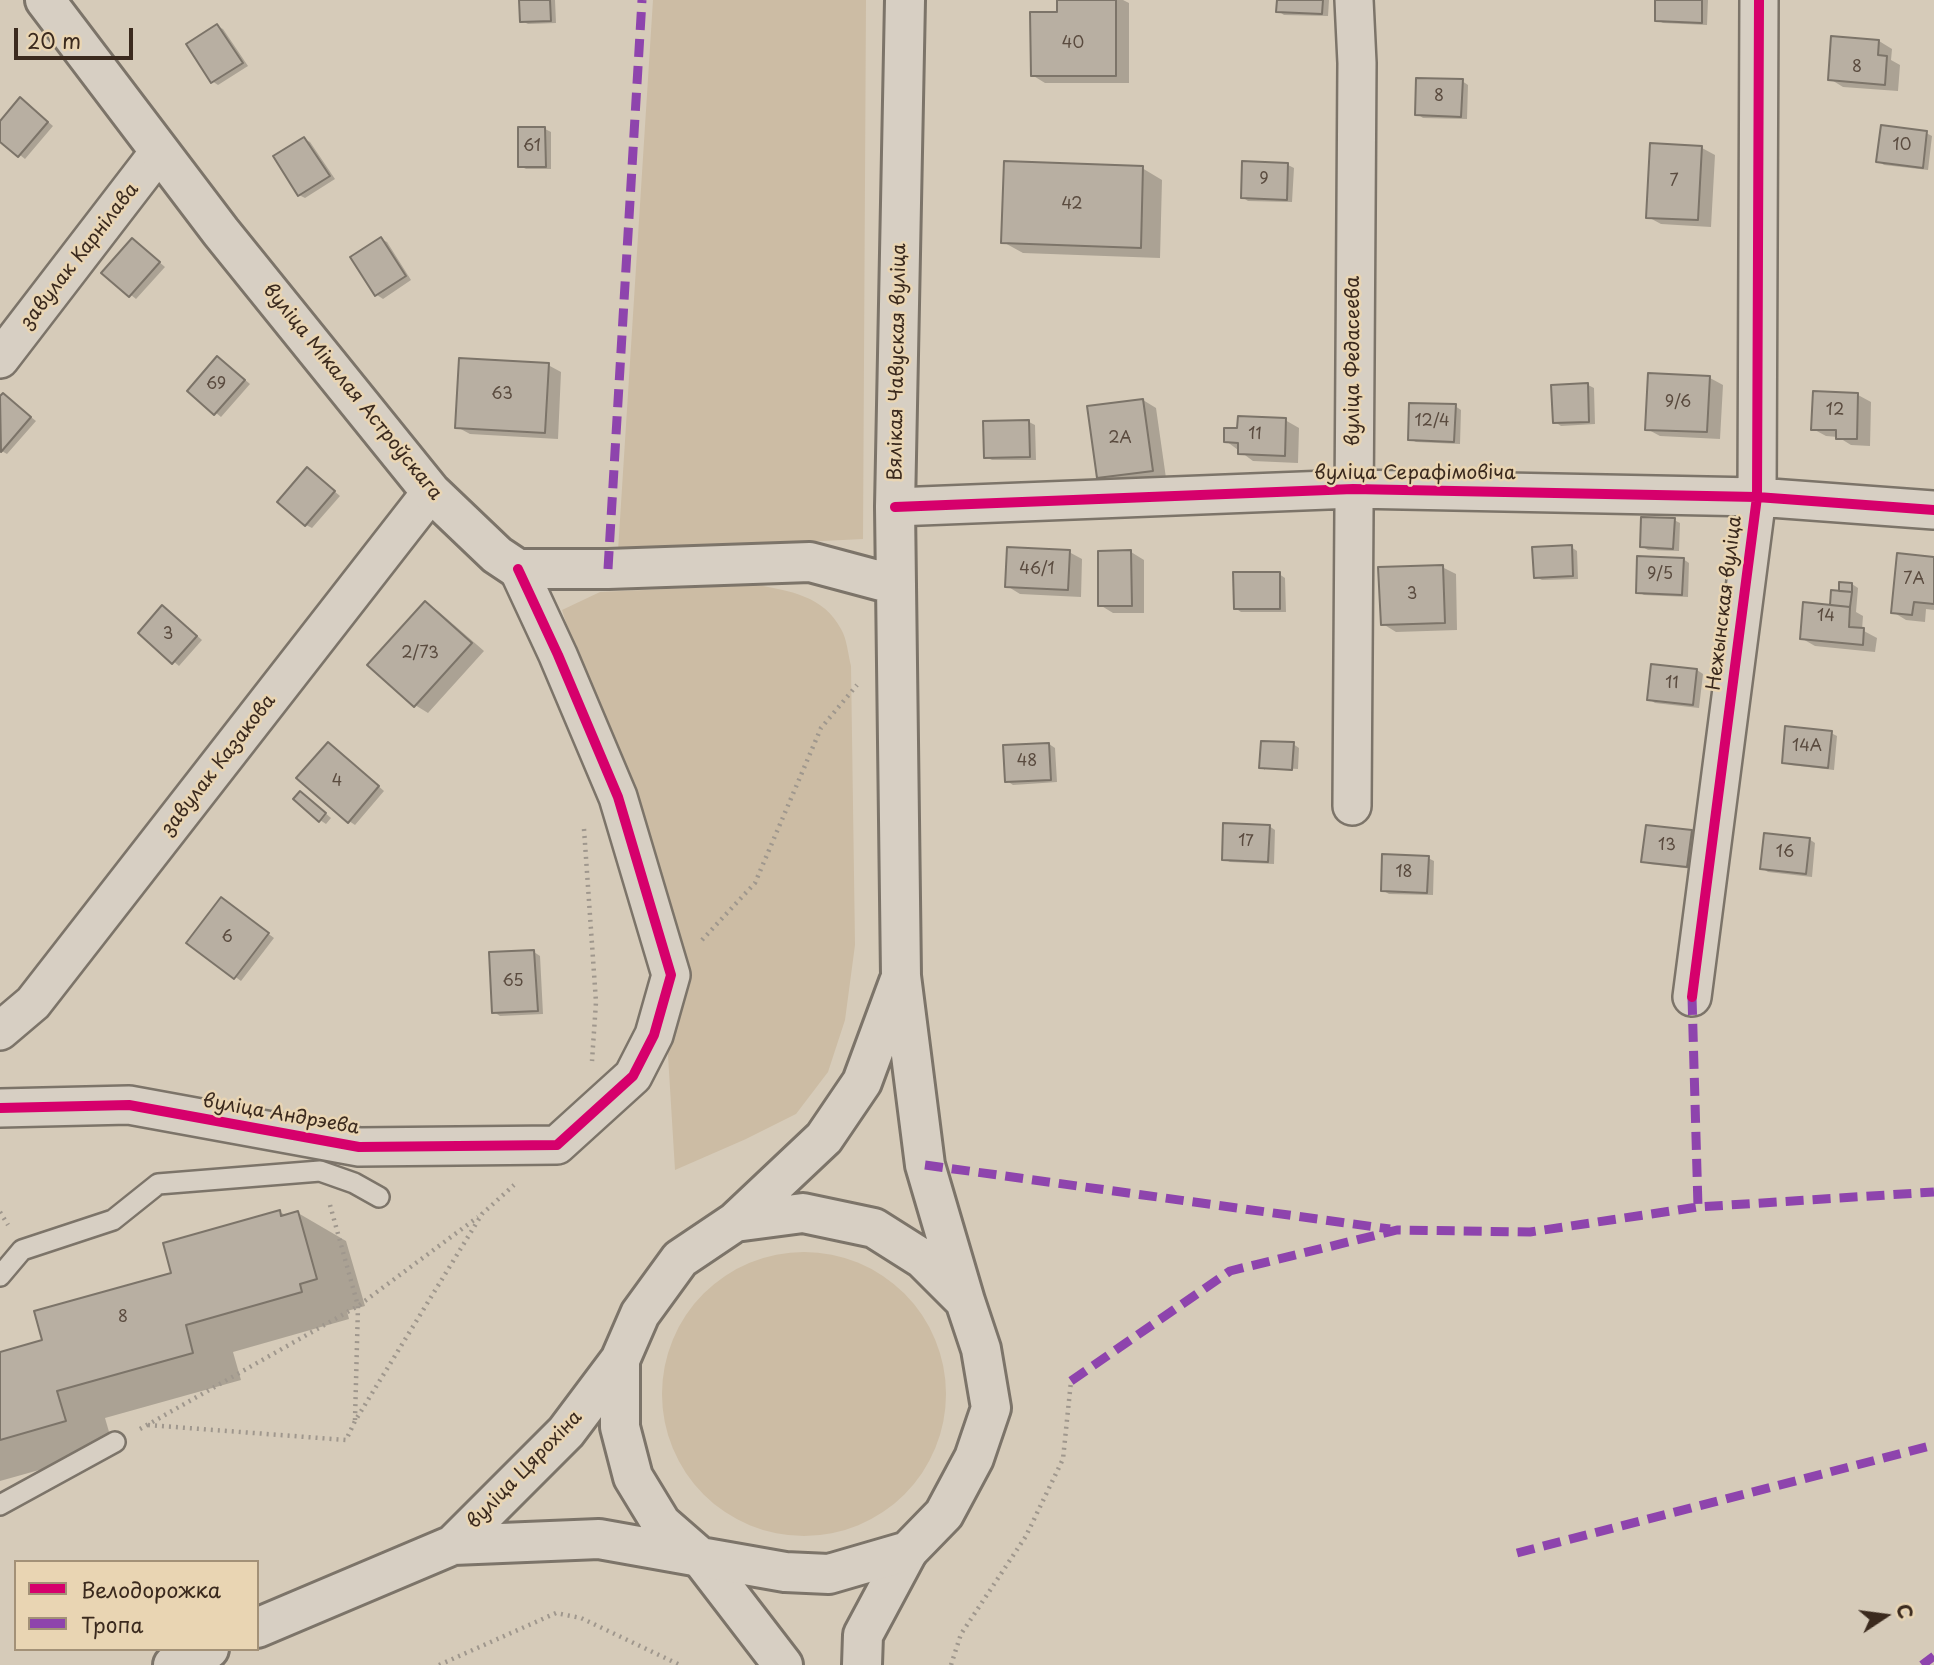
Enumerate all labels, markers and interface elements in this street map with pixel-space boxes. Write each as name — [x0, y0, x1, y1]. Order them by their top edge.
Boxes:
scale bar — [18, 14, 136, 58]
text: 20 m — [27, 24, 81, 56]
house number: 40 — [1062, 34, 1084, 54]
house number: 8 — [1852, 58, 1862, 78]
house number: 8 — [1434, 87, 1444, 107]
house number: 10 — [1893, 136, 1911, 156]
house number: 61 — [523, 137, 541, 157]
house number: 9 — [1259, 170, 1269, 190]
house number: 7 — [1669, 172, 1679, 192]
street label: завулак Карнілава — [16, 179, 144, 333]
house number: 42 — [1061, 195, 1083, 215]
street label: Вялікая Чавуская вуліца — [885, 243, 911, 481]
street label: вуліца Федасеева — [1343, 276, 1365, 446]
street label: вуліца Мікалая Астроўскага — [258, 279, 446, 505]
house number: 69 — [206, 375, 226, 395]
house number: 63 — [491, 385, 513, 405]
house number: 9/6 — [1665, 393, 1691, 413]
house number: 12 — [1826, 401, 1844, 421]
house number: 12/4 — [1414, 412, 1450, 432]
house number: 11 — [1248, 425, 1262, 445]
house number: 2А — [1108, 429, 1132, 449]
street label: вуліца Серафімовіча — [1314, 463, 1516, 485]
street label: Нежынская вуліца — [1703, 514, 1747, 692]
house number: 46/1 — [1019, 560, 1055, 580]
house number: 9/5 — [1647, 565, 1673, 585]
house number: 7А — [1903, 570, 1925, 590]
house number: 3 — [1407, 585, 1417, 605]
house number: 14 — [1817, 607, 1835, 627]
house number: 3 — [163, 625, 173, 645]
house number: 2/73 — [401, 644, 439, 664]
house number: 11 — [1665, 674, 1679, 694]
street label: завулак Казакова — [157, 690, 281, 840]
house number: 14А — [1792, 737, 1822, 757]
house number: 48 — [1017, 752, 1037, 772]
house number: 4 — [332, 772, 342, 792]
house number: 17 — [1238, 832, 1254, 852]
house number: 13 — [1658, 836, 1676, 856]
house number: 16 — [1776, 843, 1794, 863]
house number: 18 — [1395, 863, 1413, 883]
house number: 6 — [221, 928, 233, 948]
house number: 65 — [502, 972, 524, 992]
street label: вуліца Андрэева — [201, 1090, 361, 1140]
house number: 8 — [118, 1308, 128, 1328]
street label: вуліца Цярохіна — [463, 1406, 587, 1534]
legend — [14, 1560, 259, 1651]
text: Велодорожка — [81, 1573, 221, 1605]
north arrow — [1850, 1581, 1920, 1651]
text: С — [1890, 1601, 1921, 1621]
text: Тропа — [81, 1608, 143, 1640]

